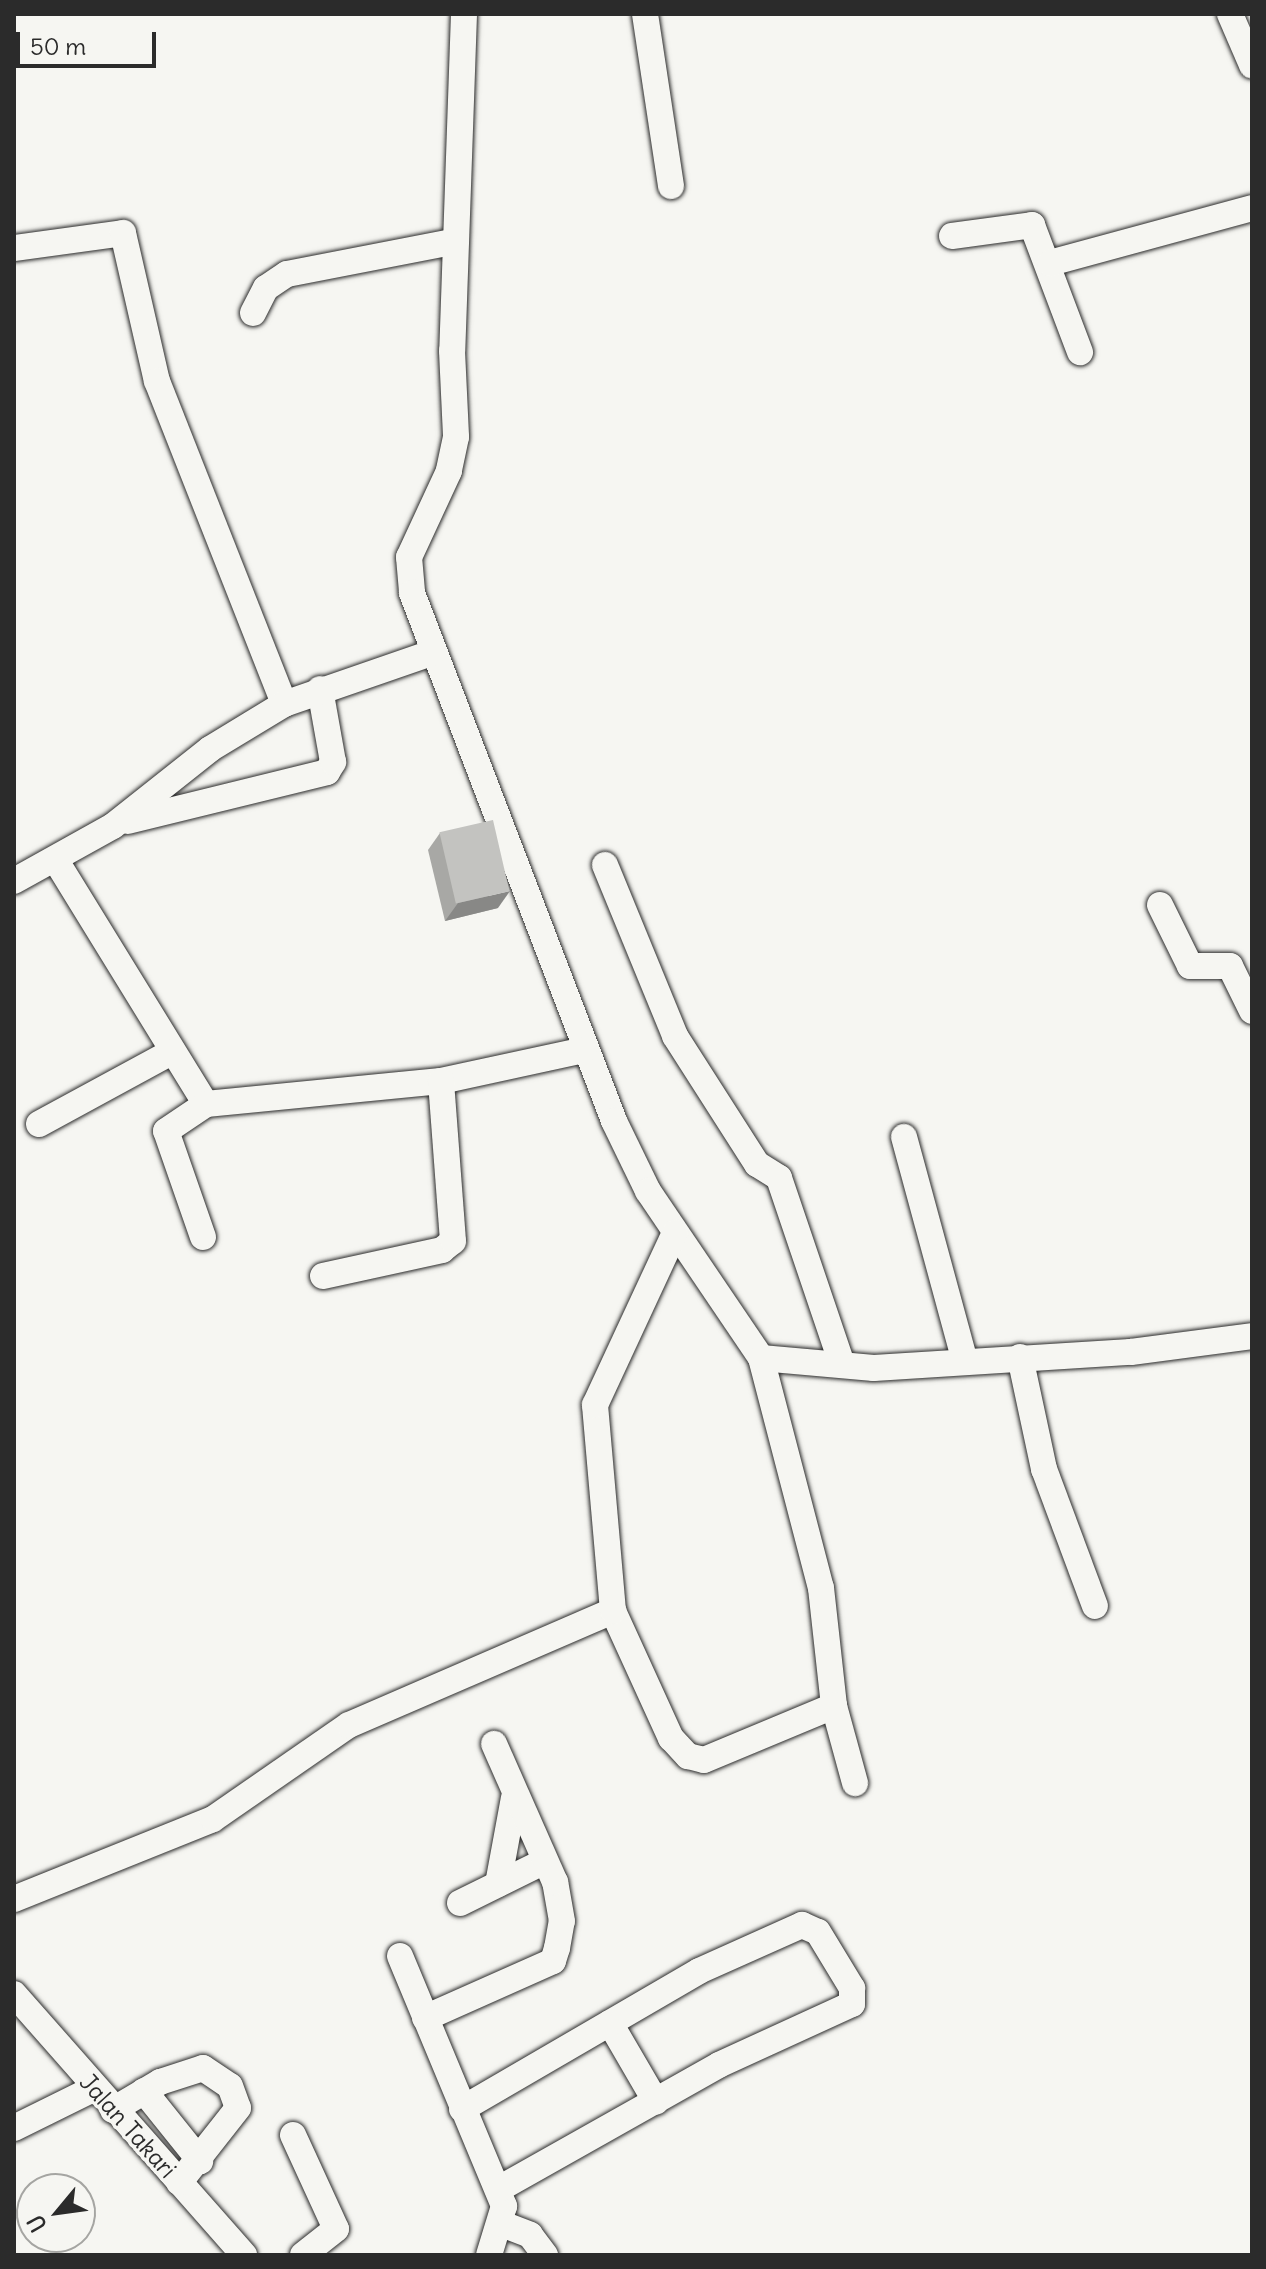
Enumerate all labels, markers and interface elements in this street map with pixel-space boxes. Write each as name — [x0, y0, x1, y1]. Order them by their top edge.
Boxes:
scale bar — [20, 16, 160, 66]
text: 50 m — [30, 31, 86, 61]
street label: Jalan Takari — [74, 2068, 182, 2184]
north arrow — [16, 2173, 96, 2253]
text: U — [21, 2210, 53, 2237]

